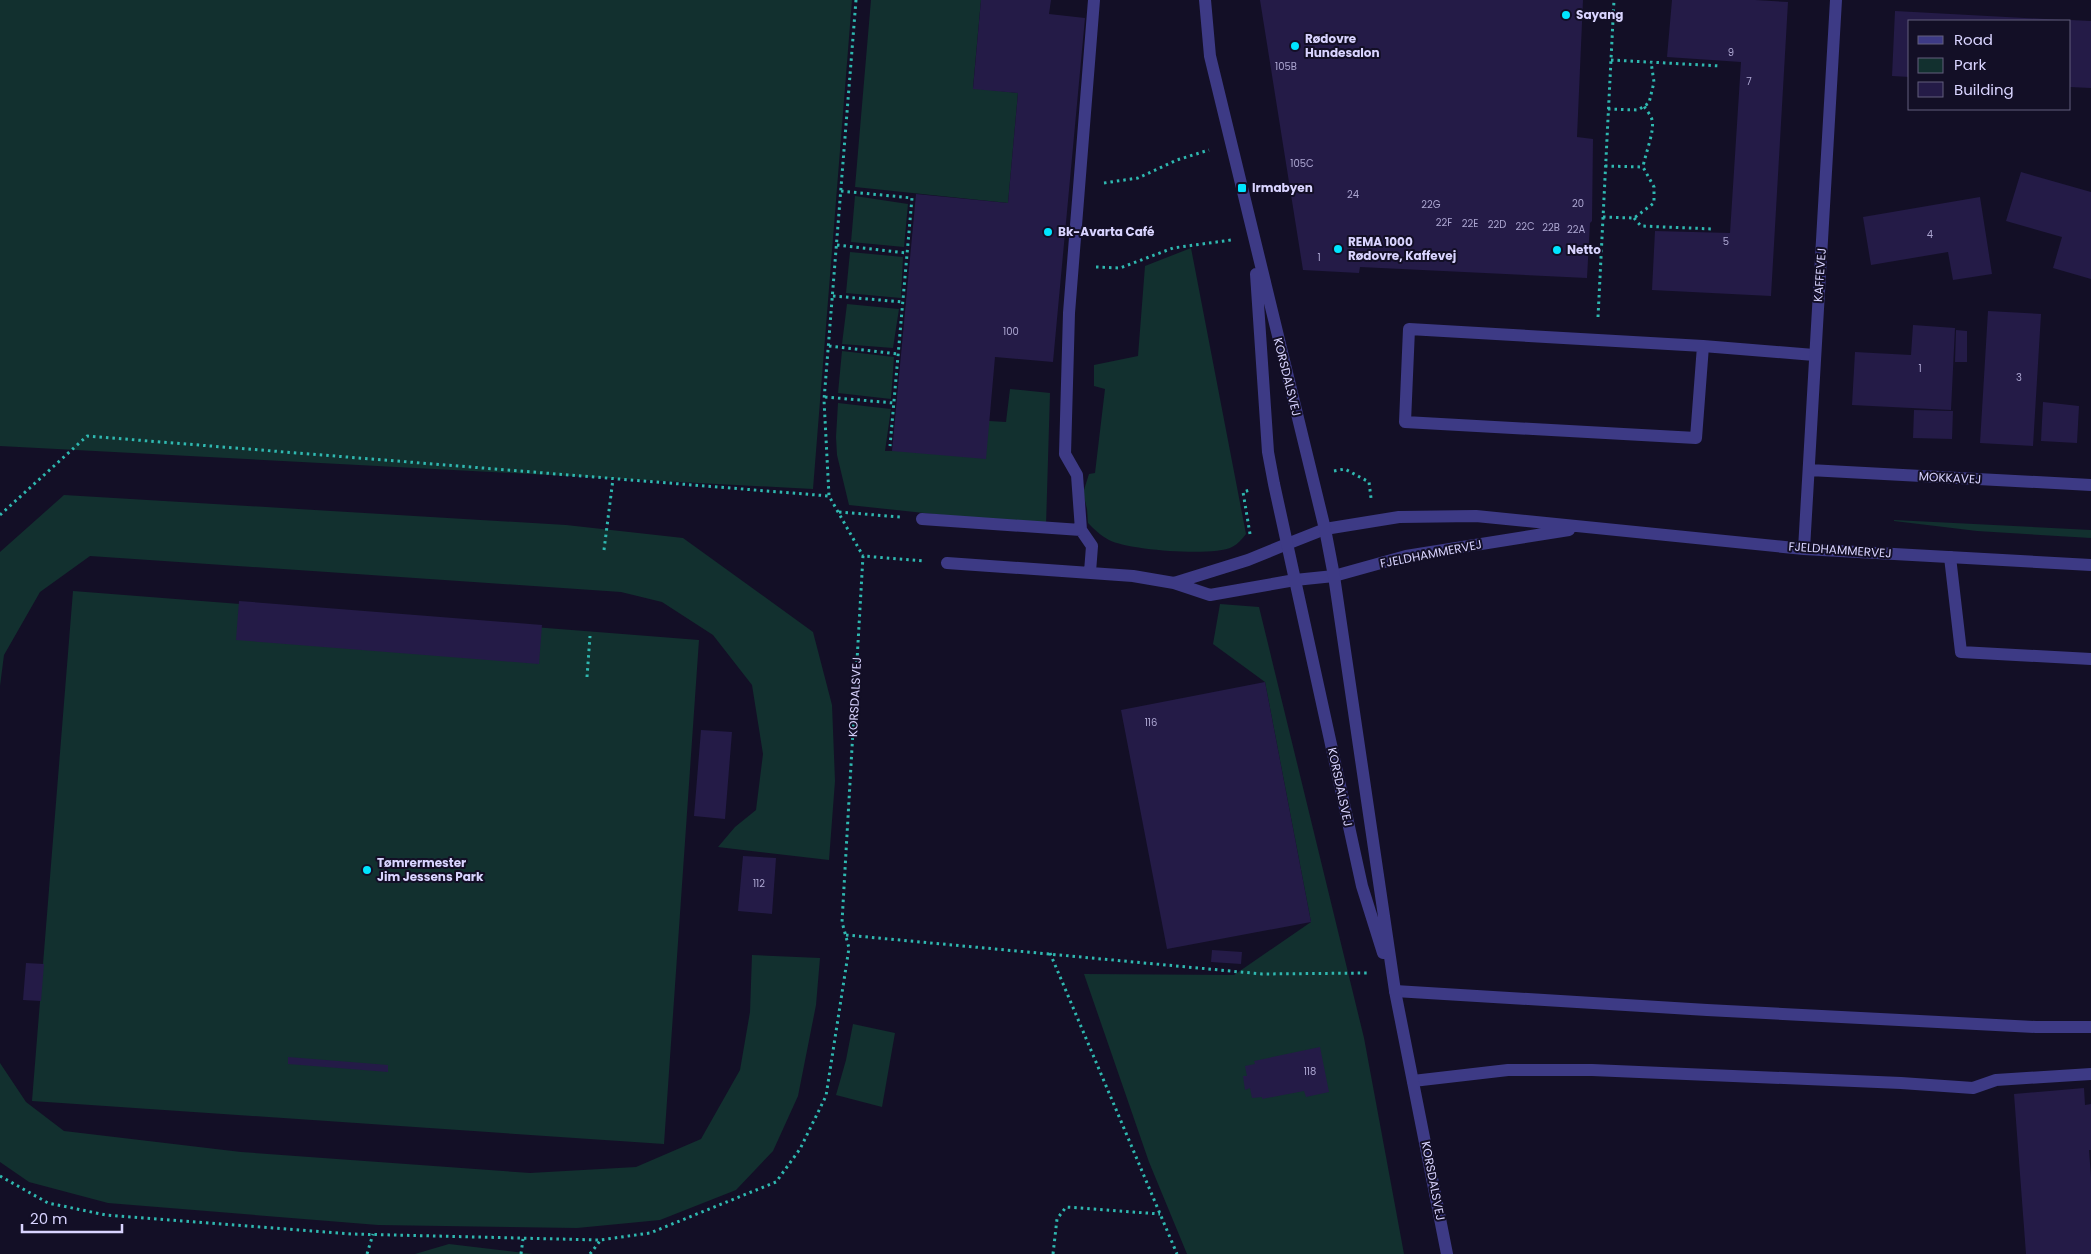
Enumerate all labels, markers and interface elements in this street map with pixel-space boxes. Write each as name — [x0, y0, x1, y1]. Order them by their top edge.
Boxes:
place label: Sayang — [1576, 6, 1624, 23]
marker: Sayang — [1560, 9, 1572, 21]
legend — [1908, 20, 2071, 110]
text: Road — [1954, 29, 1993, 50]
place label: Rødovre Hundesalon — [1305, 30, 1380, 61]
marker: Rødovre Hundesalon — [1289, 40, 1301, 52]
house number: 9 — [1728, 45, 1734, 60]
text: Park — [1954, 54, 1986, 75]
house number: 105B — [1275, 59, 1297, 74]
house number: 7 — [1746, 74, 1752, 89]
text: Building — [1954, 79, 2014, 100]
house number: 105C — [1290, 156, 1314, 171]
place label: Irmabyen — [1252, 179, 1313, 196]
marker: Irmabyen — [1236, 182, 1248, 194]
house number: 24 — [1347, 187, 1359, 202]
house number: 20 — [1572, 196, 1584, 211]
house number: 22G — [1421, 197, 1441, 212]
house number: 22F — [1436, 215, 1452, 230]
house number: 22E — [1462, 216, 1478, 231]
house number: 22D — [1488, 217, 1506, 232]
house number: 22C — [1515, 219, 1535, 234]
house number: 22B — [1542, 220, 1560, 235]
house number: 22A — [1567, 222, 1585, 237]
place label: Bk-Avarta Café — [1058, 223, 1155, 240]
marker: Bk-Avarta Café — [1042, 226, 1054, 238]
house number: 4 — [1927, 227, 1933, 242]
place label: REMA 1000 Rødovre, Kaffevej — [1348, 233, 1456, 264]
house number: 5 — [1723, 234, 1729, 249]
place label: Netto — [1567, 241, 1601, 258]
marker: REMA 1000 Rødovre, Kaffevej — [1332, 243, 1344, 255]
marker: Netto — [1551, 244, 1563, 256]
street label: KAFFEVEJ — [1809, 247, 1830, 303]
house number: 1 — [1317, 250, 1321, 265]
house number: 100 — [1003, 324, 1019, 339]
street label: KORSDALSVEJ — [1270, 336, 1305, 418]
house number: 1 — [1918, 361, 1922, 376]
house number: 3 — [2016, 370, 2022, 385]
street label: MOKKAVEJ — [1918, 467, 1982, 488]
street label: FJELDHAMMERVEJ — [1379, 535, 1483, 572]
street label: FJELDHAMMERVEJ — [1788, 537, 1892, 562]
street label: KORSDALSVEJ — [844, 656, 865, 738]
house number: 116 — [1145, 715, 1157, 730]
street label: KORSDALSVEJ — [1324, 746, 1357, 828]
place label: Tømrermester Jim Jessens Park — [377, 854, 484, 885]
marker: Tømrermester Jim Jessens Park — [361, 864, 373, 876]
house number: 112 — [753, 876, 765, 891]
house number: 118 — [1304, 1064, 1316, 1079]
street label: KORSDALSVEJ — [1417, 1140, 1450, 1222]
scale bar — [22, 1202, 122, 1234]
text: 20 m — [30, 1208, 68, 1229]

